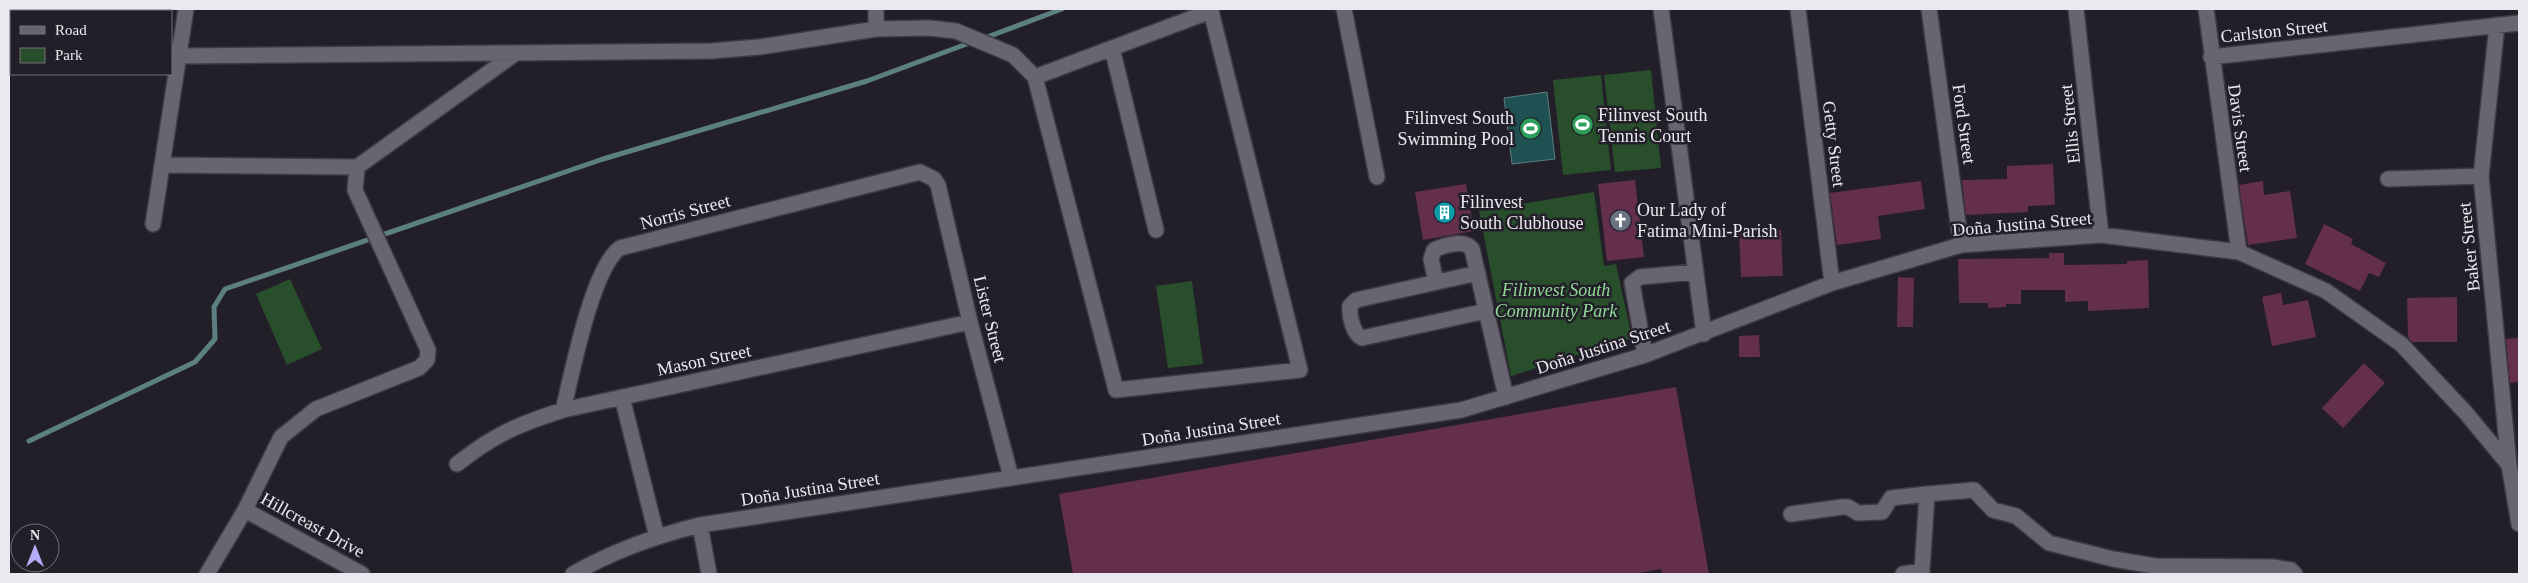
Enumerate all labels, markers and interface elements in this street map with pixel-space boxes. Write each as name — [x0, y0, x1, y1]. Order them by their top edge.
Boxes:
legend — [10, 10, 172, 75]
street label: Carlston Street — [2220, 15, 2328, 47]
text: Road — [55, 22, 87, 38]
text: Park — [55, 47, 83, 63]
street label: Ford Street — [1948, 83, 1980, 165]
street label: Ellis Street — [2056, 83, 2084, 165]
street label: Davis Street — [2224, 83, 2256, 173]
street label: Getty Street — [1819, 100, 1849, 188]
place label: Filinvest South Tennis Court — [1598, 105, 1708, 146]
place label: Filinvest South Swimming Pool — [1397, 108, 1514, 149]
sports icon: Filinvest South Tennis Court — [1570, 113, 1594, 137]
sports icon: Filinvest South Swimming Pool — [1518, 116, 1542, 140]
street label: Norris Street — [638, 190, 732, 234]
place label: Filinvest South Clubhouse — [1460, 192, 1584, 233]
building icon: Filinvest South Clubhouse — [1432, 200, 1456, 224]
place label: Our Lady of Fatima Mini-Parish — [1637, 200, 1778, 241]
street label: Baker Street — [2454, 201, 2484, 293]
church icon: Our Lady of Fatima Mini-Parish — [1609, 208, 1633, 232]
street label: Doña Justina Street — [1951, 208, 2093, 240]
street label: Lister Street — [970, 274, 1010, 364]
park label: Filinvest South Community Park — [1495, 280, 1618, 321]
street label: Doña Justina Street — [1533, 316, 1673, 378]
street label: Mason Street — [655, 340, 753, 380]
street label: Doña Justina Street — [1140, 408, 1282, 450]
street label: Doña Justina Street — [739, 468, 881, 510]
street label: Hillcreast Drive — [258, 488, 368, 562]
north arrow — [10, 523, 60, 573]
text: N — [30, 528, 40, 543]

